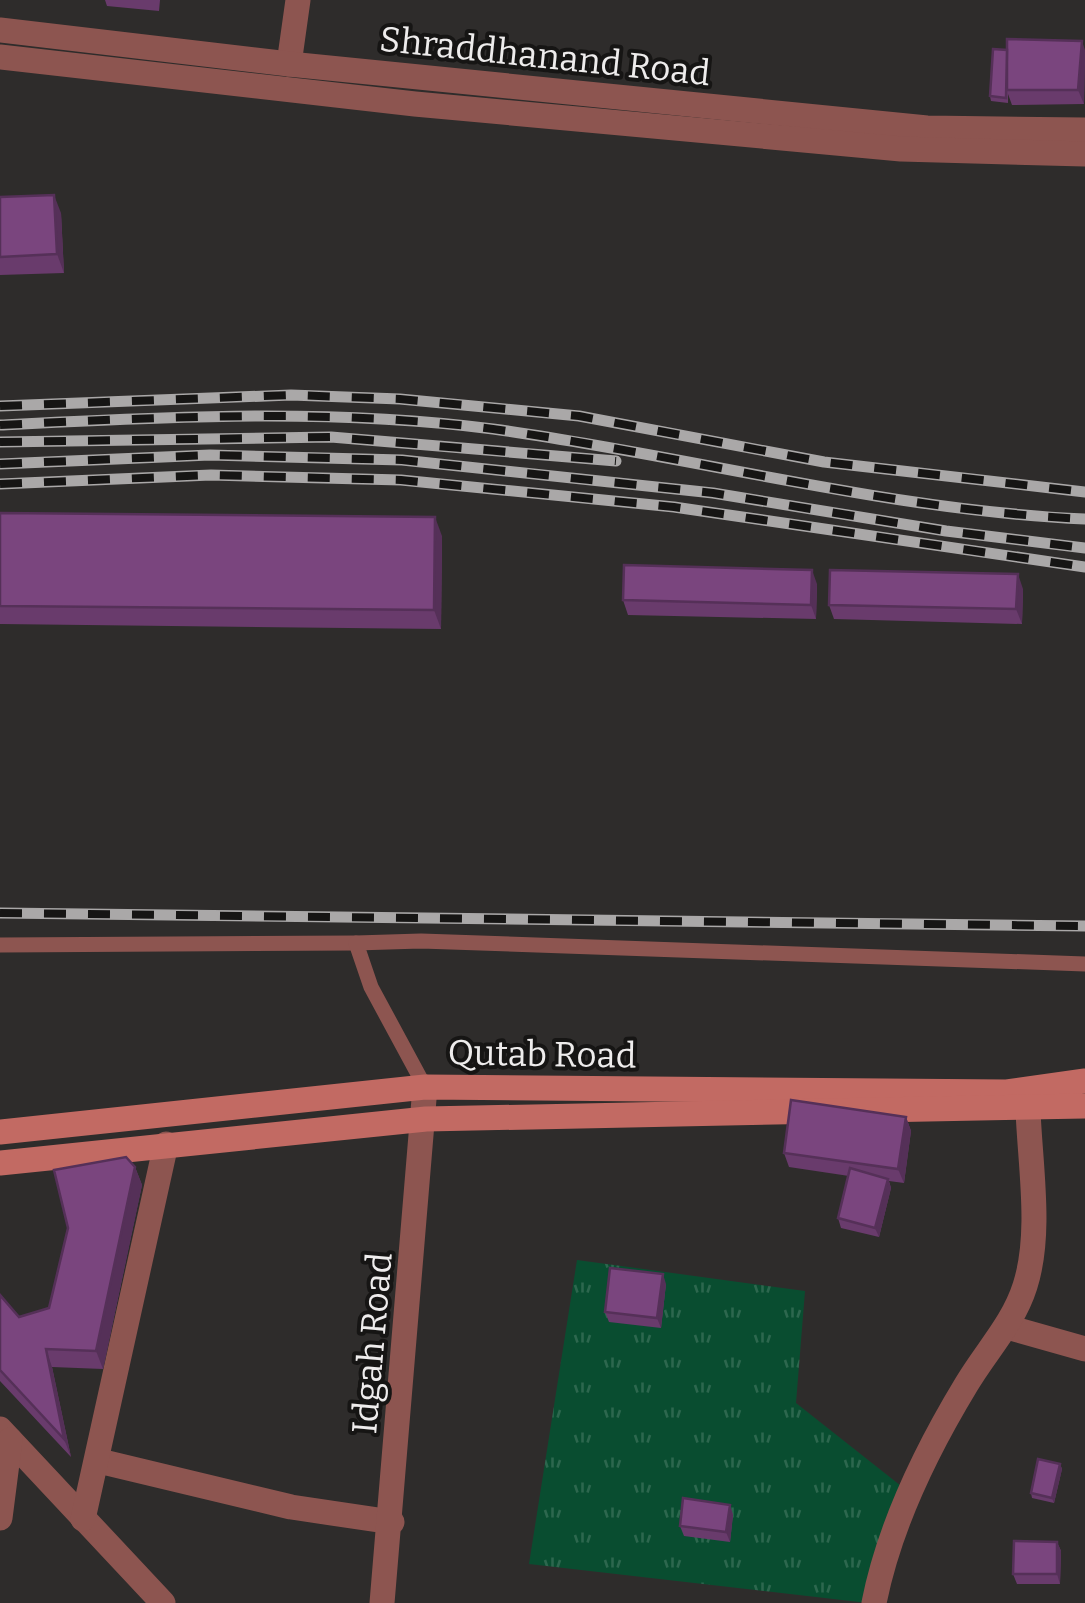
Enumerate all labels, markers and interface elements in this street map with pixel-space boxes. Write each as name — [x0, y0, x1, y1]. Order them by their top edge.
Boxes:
street label: Shraddhanand Road — [378, 18, 712, 94]
street label: Qutab Road — [447, 1031, 637, 1077]
street label: Idgah Road — [343, 1251, 401, 1435]

